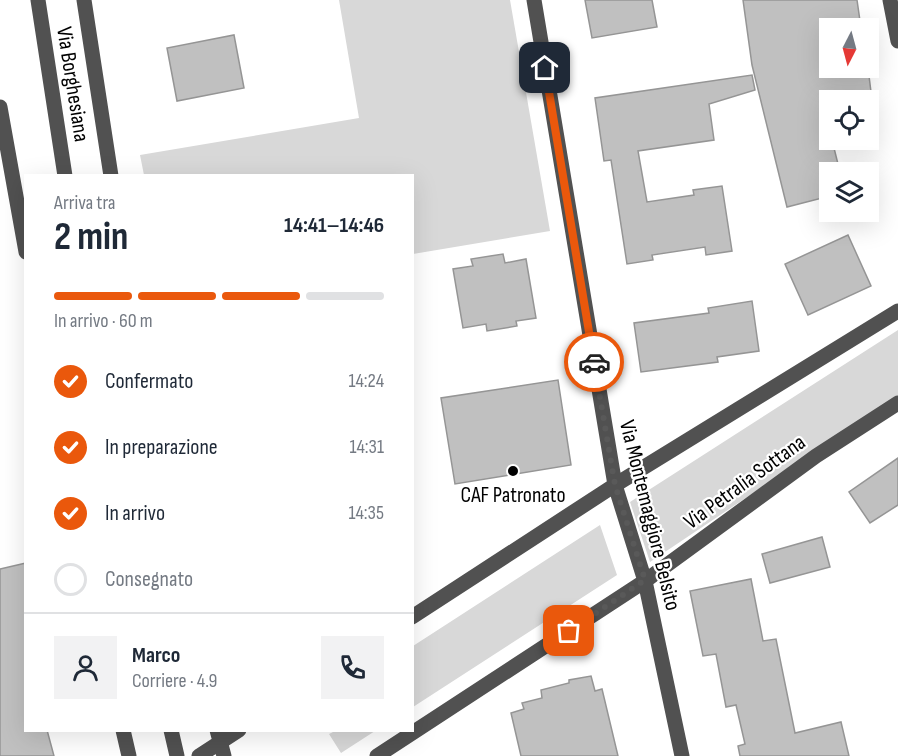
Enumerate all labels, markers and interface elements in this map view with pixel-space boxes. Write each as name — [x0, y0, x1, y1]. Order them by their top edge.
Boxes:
north arrow — [819, 18, 879, 78]
map controls — [819, 18, 879, 222]
street label: Via Borghesiana — [50, 25, 95, 144]
pin — [519, 42, 570, 93]
icon: home — [528, 51, 561, 84]
button: locate — [819, 90, 879, 150]
button: layers — [819, 162, 879, 222]
text: Arriva tra — [54, 191, 116, 215]
text: 14:41–14:46 — [284, 212, 384, 239]
text: 2 min — [54, 214, 128, 261]
text: In arrivo · 60 m — [54, 309, 153, 333]
courier — [564, 332, 624, 392]
icon: car — [578, 346, 611, 379]
icon: check — [54, 365, 87, 398]
text: Confermato — [105, 368, 193, 395]
text: 14:24 — [348, 369, 384, 393]
street label: Via Montemaggiore Belsito — [613, 417, 686, 613]
street label: Via Petralia Sottana — [679, 429, 811, 535]
icon: check — [54, 431, 87, 464]
text: In preparazione — [105, 434, 218, 461]
text: 14:31 — [349, 435, 384, 459]
marker: CAF Patronato — [506, 464, 520, 478]
place label: CAF Patronato — [460, 482, 566, 509]
icon: check — [54, 497, 87, 530]
text: In arrivo — [105, 500, 165, 527]
text: 14:35 — [348, 501, 384, 525]
text: Consegnato — [105, 566, 193, 593]
pin — [543, 605, 594, 656]
icon: bag — [552, 614, 585, 647]
button: person — [54, 636, 117, 699]
button: phone — [321, 636, 384, 699]
text: Marco — [132, 642, 180, 669]
text: Corriere · 4.9 — [132, 669, 217, 693]

